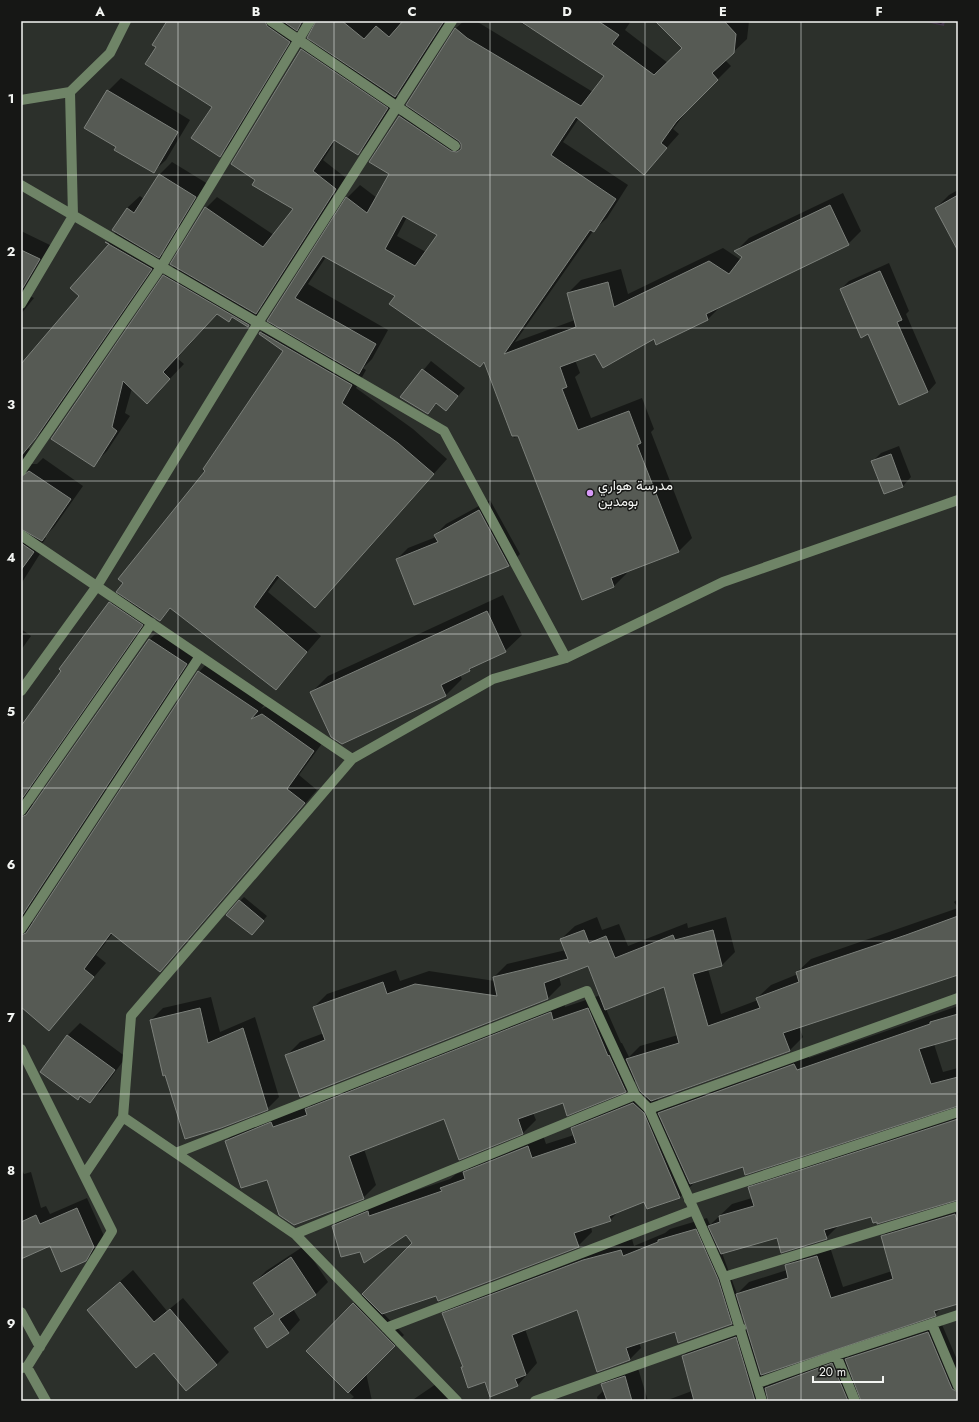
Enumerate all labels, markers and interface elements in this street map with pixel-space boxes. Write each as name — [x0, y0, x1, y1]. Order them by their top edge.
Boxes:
text: A — [94, 2, 105, 21]
text: B — [252, 2, 261, 21]
text: C — [407, 2, 417, 21]
text: D — [562, 2, 572, 21]
text: E — [719, 2, 727, 21]
text: F — [875, 2, 883, 21]
text: 1 — [8, 89, 14, 108]
text: 2 — [7, 242, 15, 261]
text: 3 — [7, 395, 15, 414]
place label: مدرسة هواري بومدين — [598, 475, 673, 511]
marker: مدرسة هواري بومدين — [585, 488, 595, 498]
text: 4 — [6, 548, 16, 567]
text: 5 — [7, 702, 15, 721]
text: 6 — [7, 855, 16, 874]
text: 7 — [7, 1008, 15, 1027]
text: 8 — [7, 1161, 15, 1180]
text: 9 — [7, 1314, 16, 1333]
scale bar — [813, 1358, 883, 1384]
text: 20 m — [819, 1363, 846, 1381]

